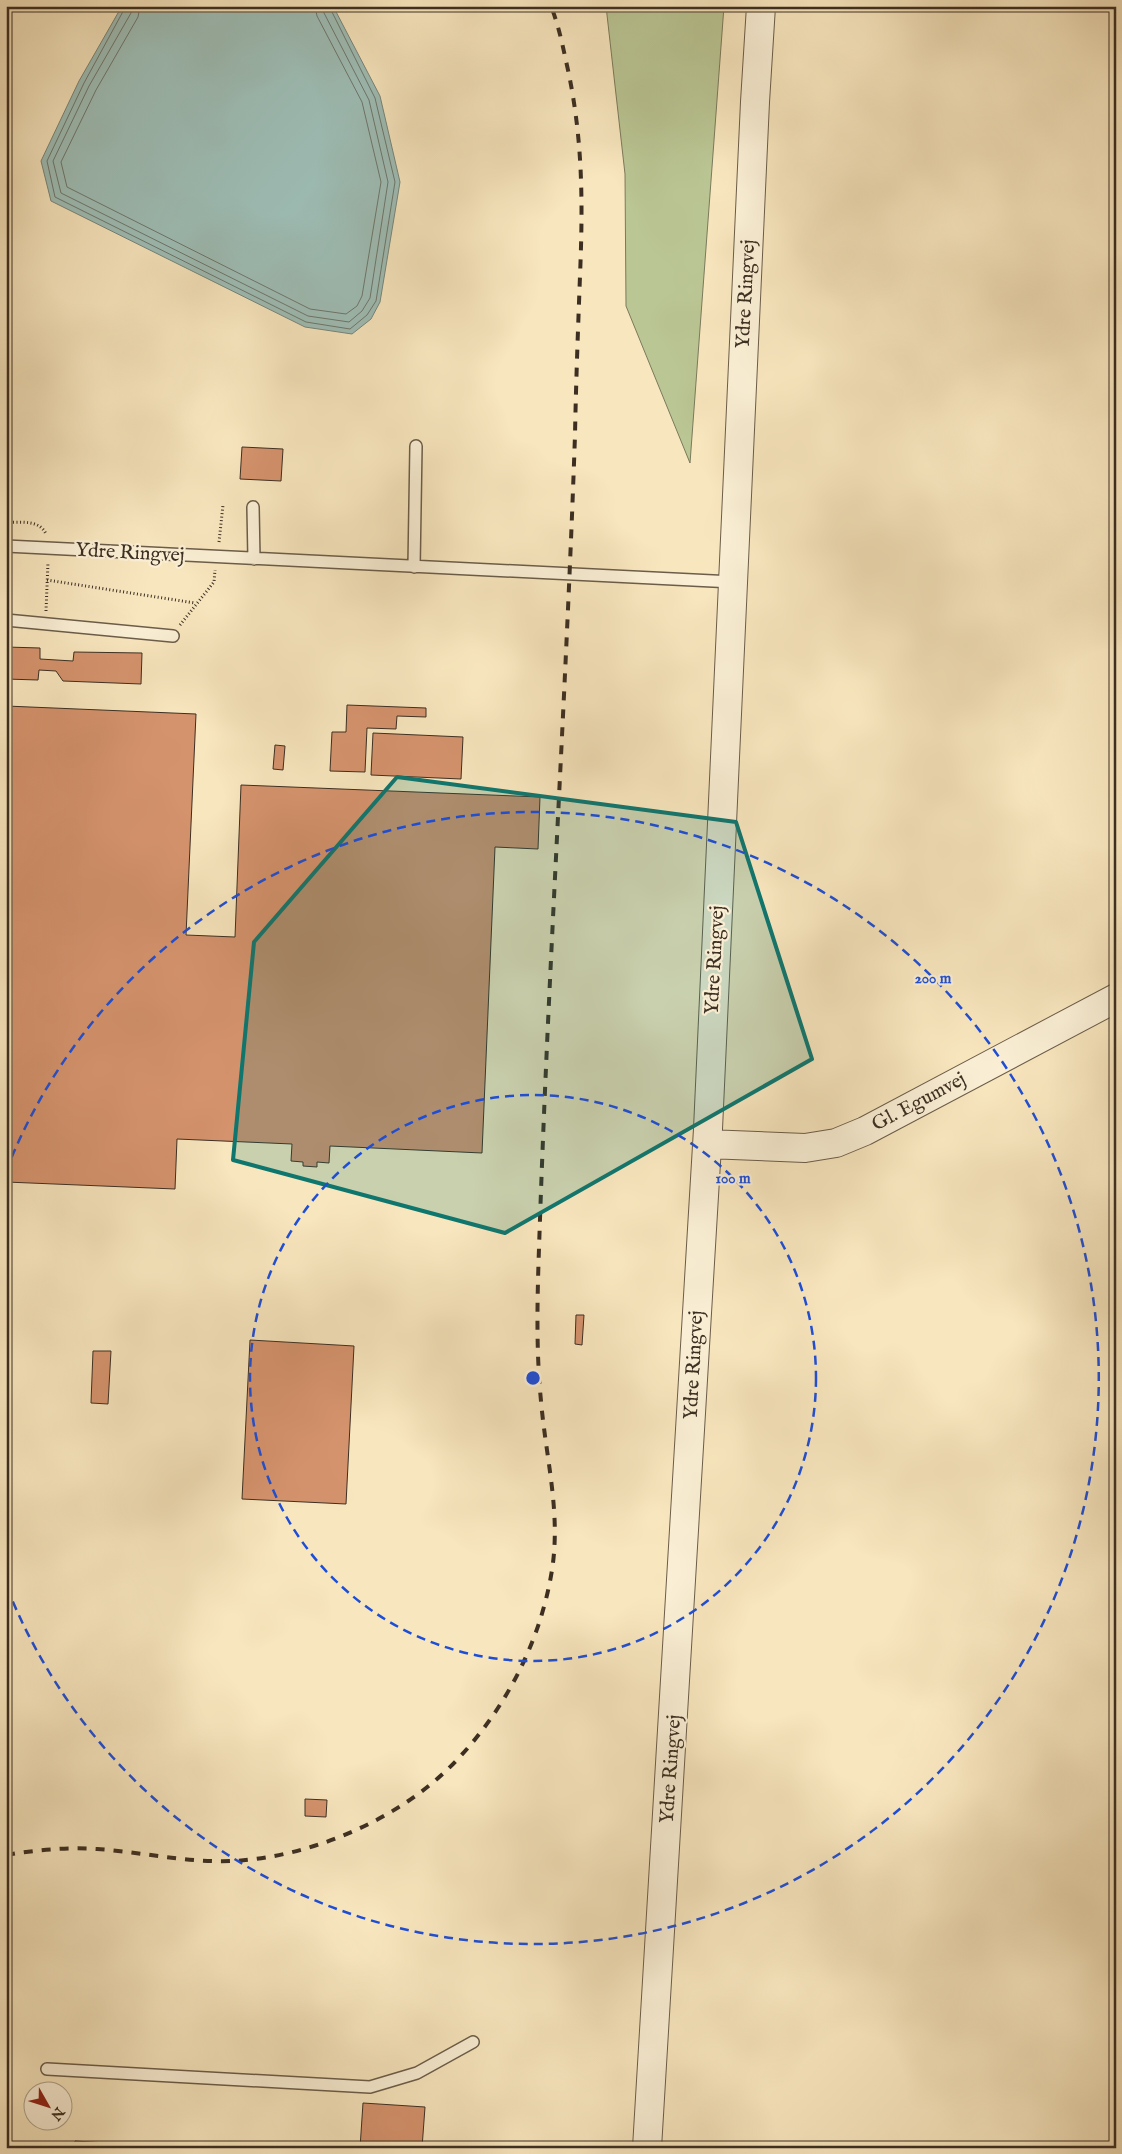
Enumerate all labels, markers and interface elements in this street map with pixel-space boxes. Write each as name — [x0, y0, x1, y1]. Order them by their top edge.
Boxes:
street label: Ydre Ringvej — [731, 239, 761, 349]
street label: Ydre Ringvej — [75, 538, 185, 568]
street label: Ydre Ringvej — [700, 905, 730, 1015]
text: 200 m — [915, 969, 952, 988]
street label: Gl. Egumvej — [868, 1067, 970, 1137]
text: 100 m — [715, 1169, 751, 1188]
street label: Ydre Ringvej — [679, 1310, 709, 1420]
centre of rings — [524, 1369, 542, 1387]
street label: Ydre Ringvej — [655, 1714, 687, 1824]
north arrow — [22, 2082, 72, 2132]
text: N — [47, 2102, 69, 2124]

